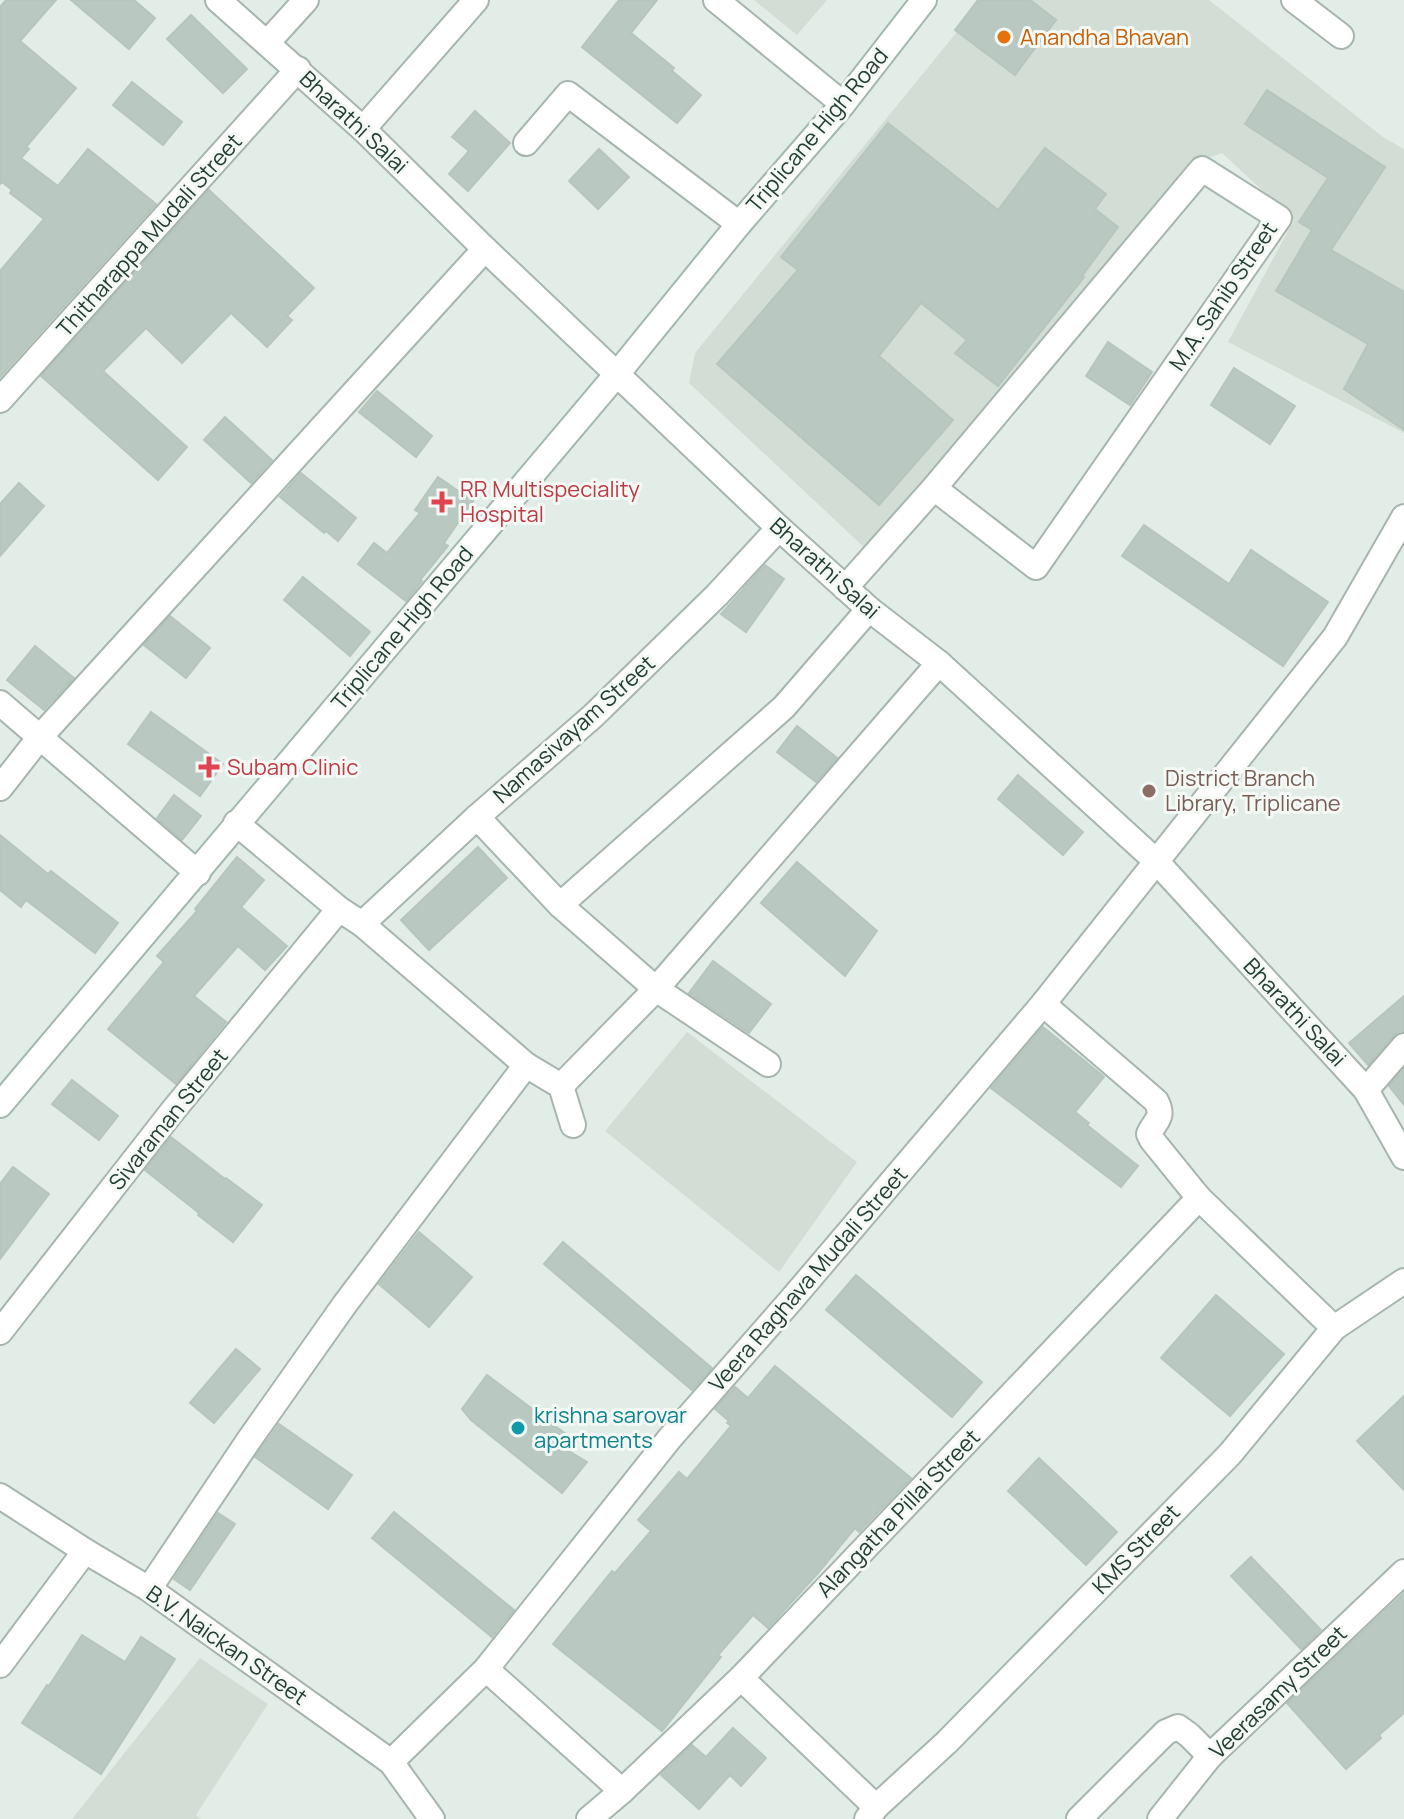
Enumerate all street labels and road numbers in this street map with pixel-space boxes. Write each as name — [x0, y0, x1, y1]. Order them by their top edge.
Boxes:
street label: Triplicane High Road — [739, 42, 895, 218]
street label: Bharathi Salai — [293, 64, 415, 180]
street label: Thitharappa Mudali Street — [50, 127, 249, 343]
street label: M.A. Sahib Street — [1162, 215, 1284, 377]
street label: Bharathi Salai — [764, 511, 886, 625]
street label: Triplicane High Road — [324, 540, 480, 716]
street label: Namasivayam Street — [487, 648, 661, 810]
street label: Bharathi Salai — [1237, 951, 1353, 1073]
street label: Sivaraman Street — [102, 1042, 235, 1196]
street label: Veera Raghava Mudali Street — [702, 1160, 914, 1398]
street label: Alangatha Pillai Street — [810, 1422, 986, 1604]
street label: KMS Street — [1086, 1497, 1187, 1600]
street label: B.V. Naickan Street — [141, 1578, 314, 1712]
street label: Veerasamy Street — [1203, 1619, 1353, 1765]

